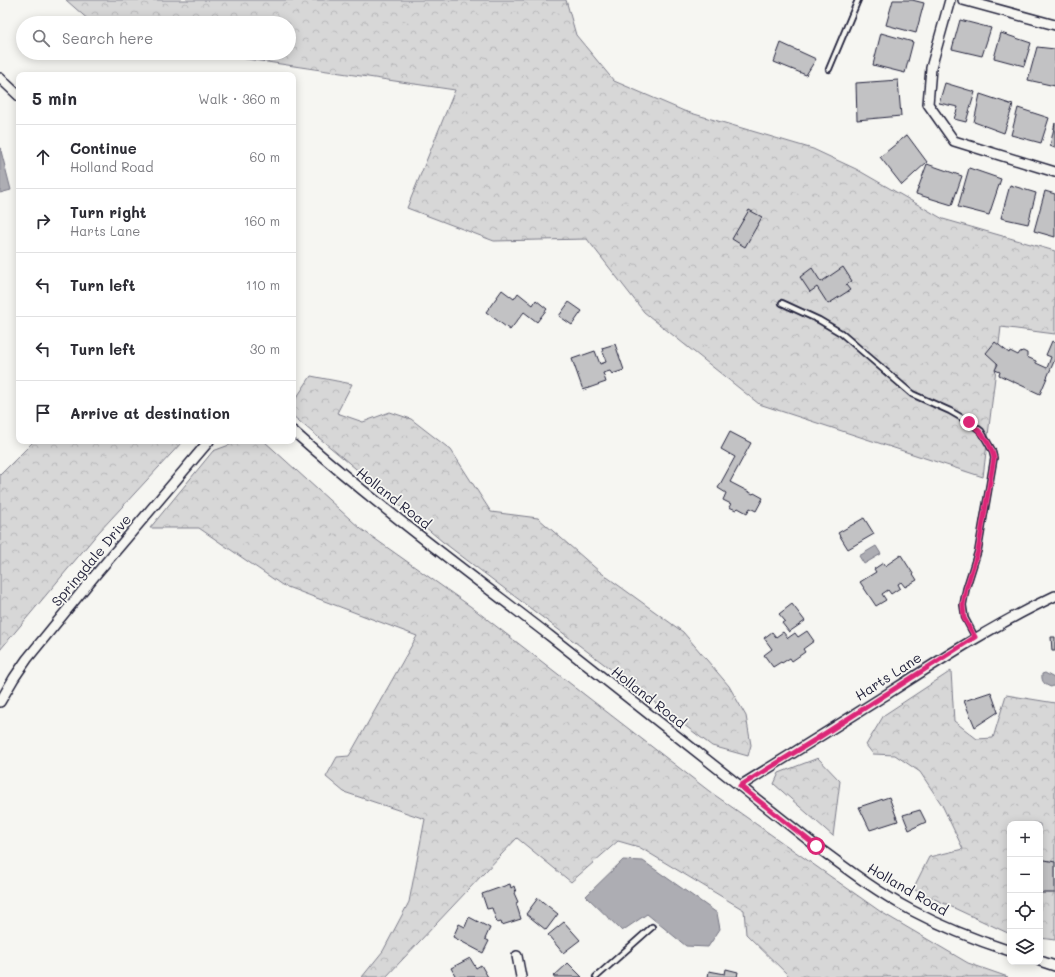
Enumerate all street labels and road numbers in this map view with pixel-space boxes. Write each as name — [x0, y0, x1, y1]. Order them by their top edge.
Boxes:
street label: Holland Road — [353, 463, 435, 533]
street label: Springdale Drive — [47, 510, 135, 610]
street label: Harts Lane — [851, 647, 925, 705]
street label: Holland Road — [608, 662, 690, 732]
street label: Holland Road — [864, 858, 952, 920]

